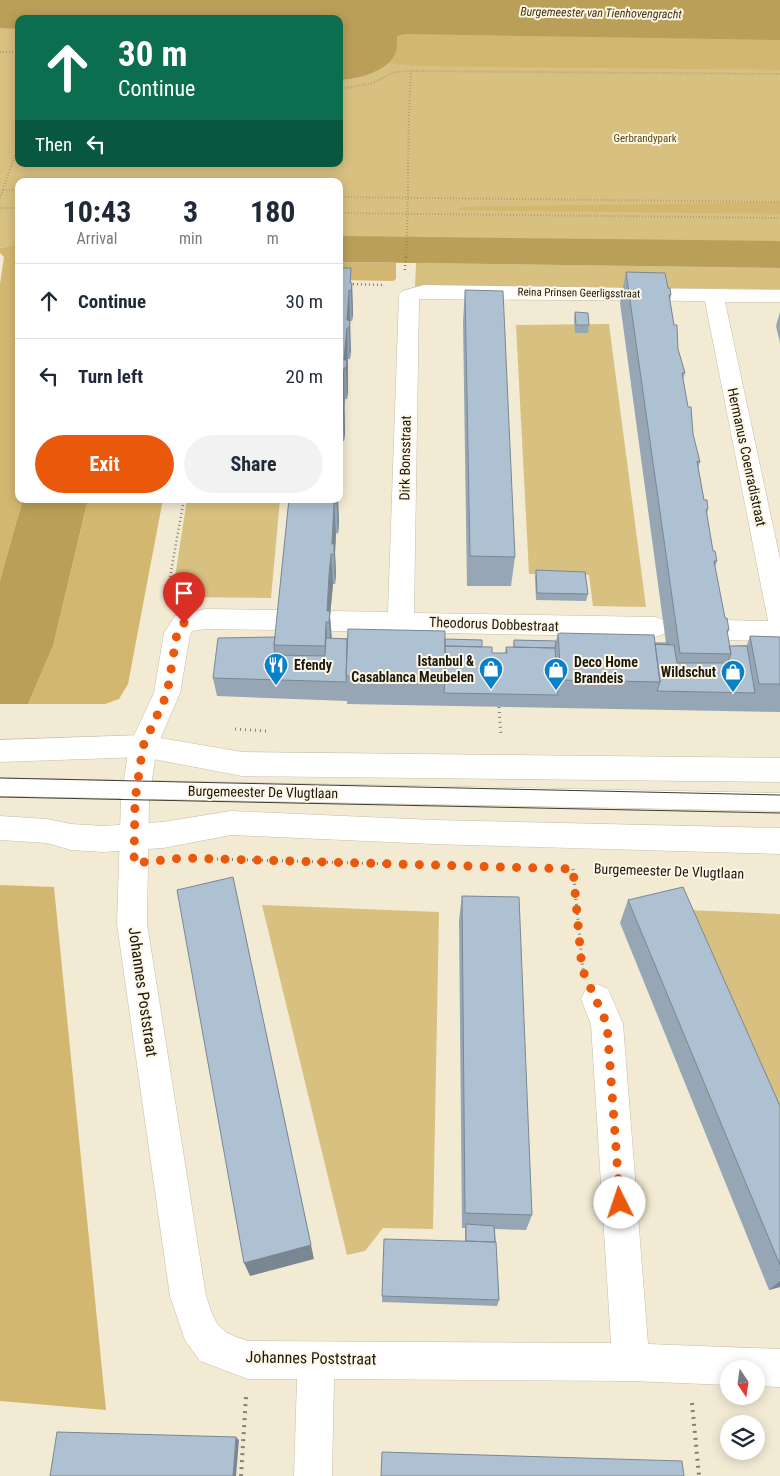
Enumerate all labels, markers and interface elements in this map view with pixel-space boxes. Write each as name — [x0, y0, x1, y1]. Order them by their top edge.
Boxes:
water label: Burgemeester van Tienhovengracht — [520, 5, 682, 21]
text: 30 m — [118, 34, 187, 75]
icon: ahead — [35, 35, 100, 100]
text: Continue — [118, 76, 195, 101]
icon: left — [82, 130, 110, 158]
park label: Gerbrandypark — [613, 132, 677, 145]
text: Then — [35, 133, 72, 156]
text: 10:43 — [63, 194, 131, 229]
text: 3 — [183, 194, 198, 229]
text: 180 — [250, 194, 295, 229]
text: Arrival — [77, 229, 117, 248]
text: min — [179, 229, 202, 248]
text: m — [267, 229, 279, 248]
street label: Reina Prinsen Geerligsstraat — [517, 285, 641, 301]
icon: ahead — [35, 287, 63, 315]
text: Continue — [78, 290, 146, 313]
text: 30 m — [286, 290, 323, 313]
icon: left — [35, 362, 63, 390]
text: Turn left — [78, 365, 143, 388]
text: 20 m — [286, 365, 323, 388]
street label: Hermanus Coenradistraat — [725, 386, 769, 528]
street label: Dirk Bonsstraat — [396, 415, 414, 501]
button: Exit — [35, 435, 174, 493]
button: Share — [184, 435, 323, 493]
pin — [163, 572, 205, 623]
icon: arrive — [170, 579, 198, 607]
street label: Theodorus Dobbestraat — [429, 614, 559, 634]
restaurant icon: Efendy — [263, 652, 289, 686]
place label: Istanbul & Casablanca Meubelen — [351, 653, 474, 685]
place label: Deco Home Brandeis — [574, 654, 638, 686]
shop icon: Istanbul & Casablanca Meubelen — [478, 656, 504, 690]
place label: Efendy — [294, 657, 333, 673]
shop icon: Deco Home Brandeis — [543, 657, 569, 691]
shop icon: Wildschut — [720, 659, 746, 693]
place label: Wildschut — [661, 664, 716, 680]
street label: Burgemeester De Vlugtlaan — [188, 783, 338, 801]
street label: Burgemeester De Vlugtlaan — [594, 860, 744, 882]
street label: Johannes Poststraat — [125, 926, 162, 1058]
position arrow — [593, 1176, 645, 1228]
street label: Johannes Poststraat — [246, 1347, 377, 1369]
north arrow — [720, 1360, 765, 1405]
map controls — [720, 1360, 765, 1460]
button: layers — [720, 1415, 765, 1460]

